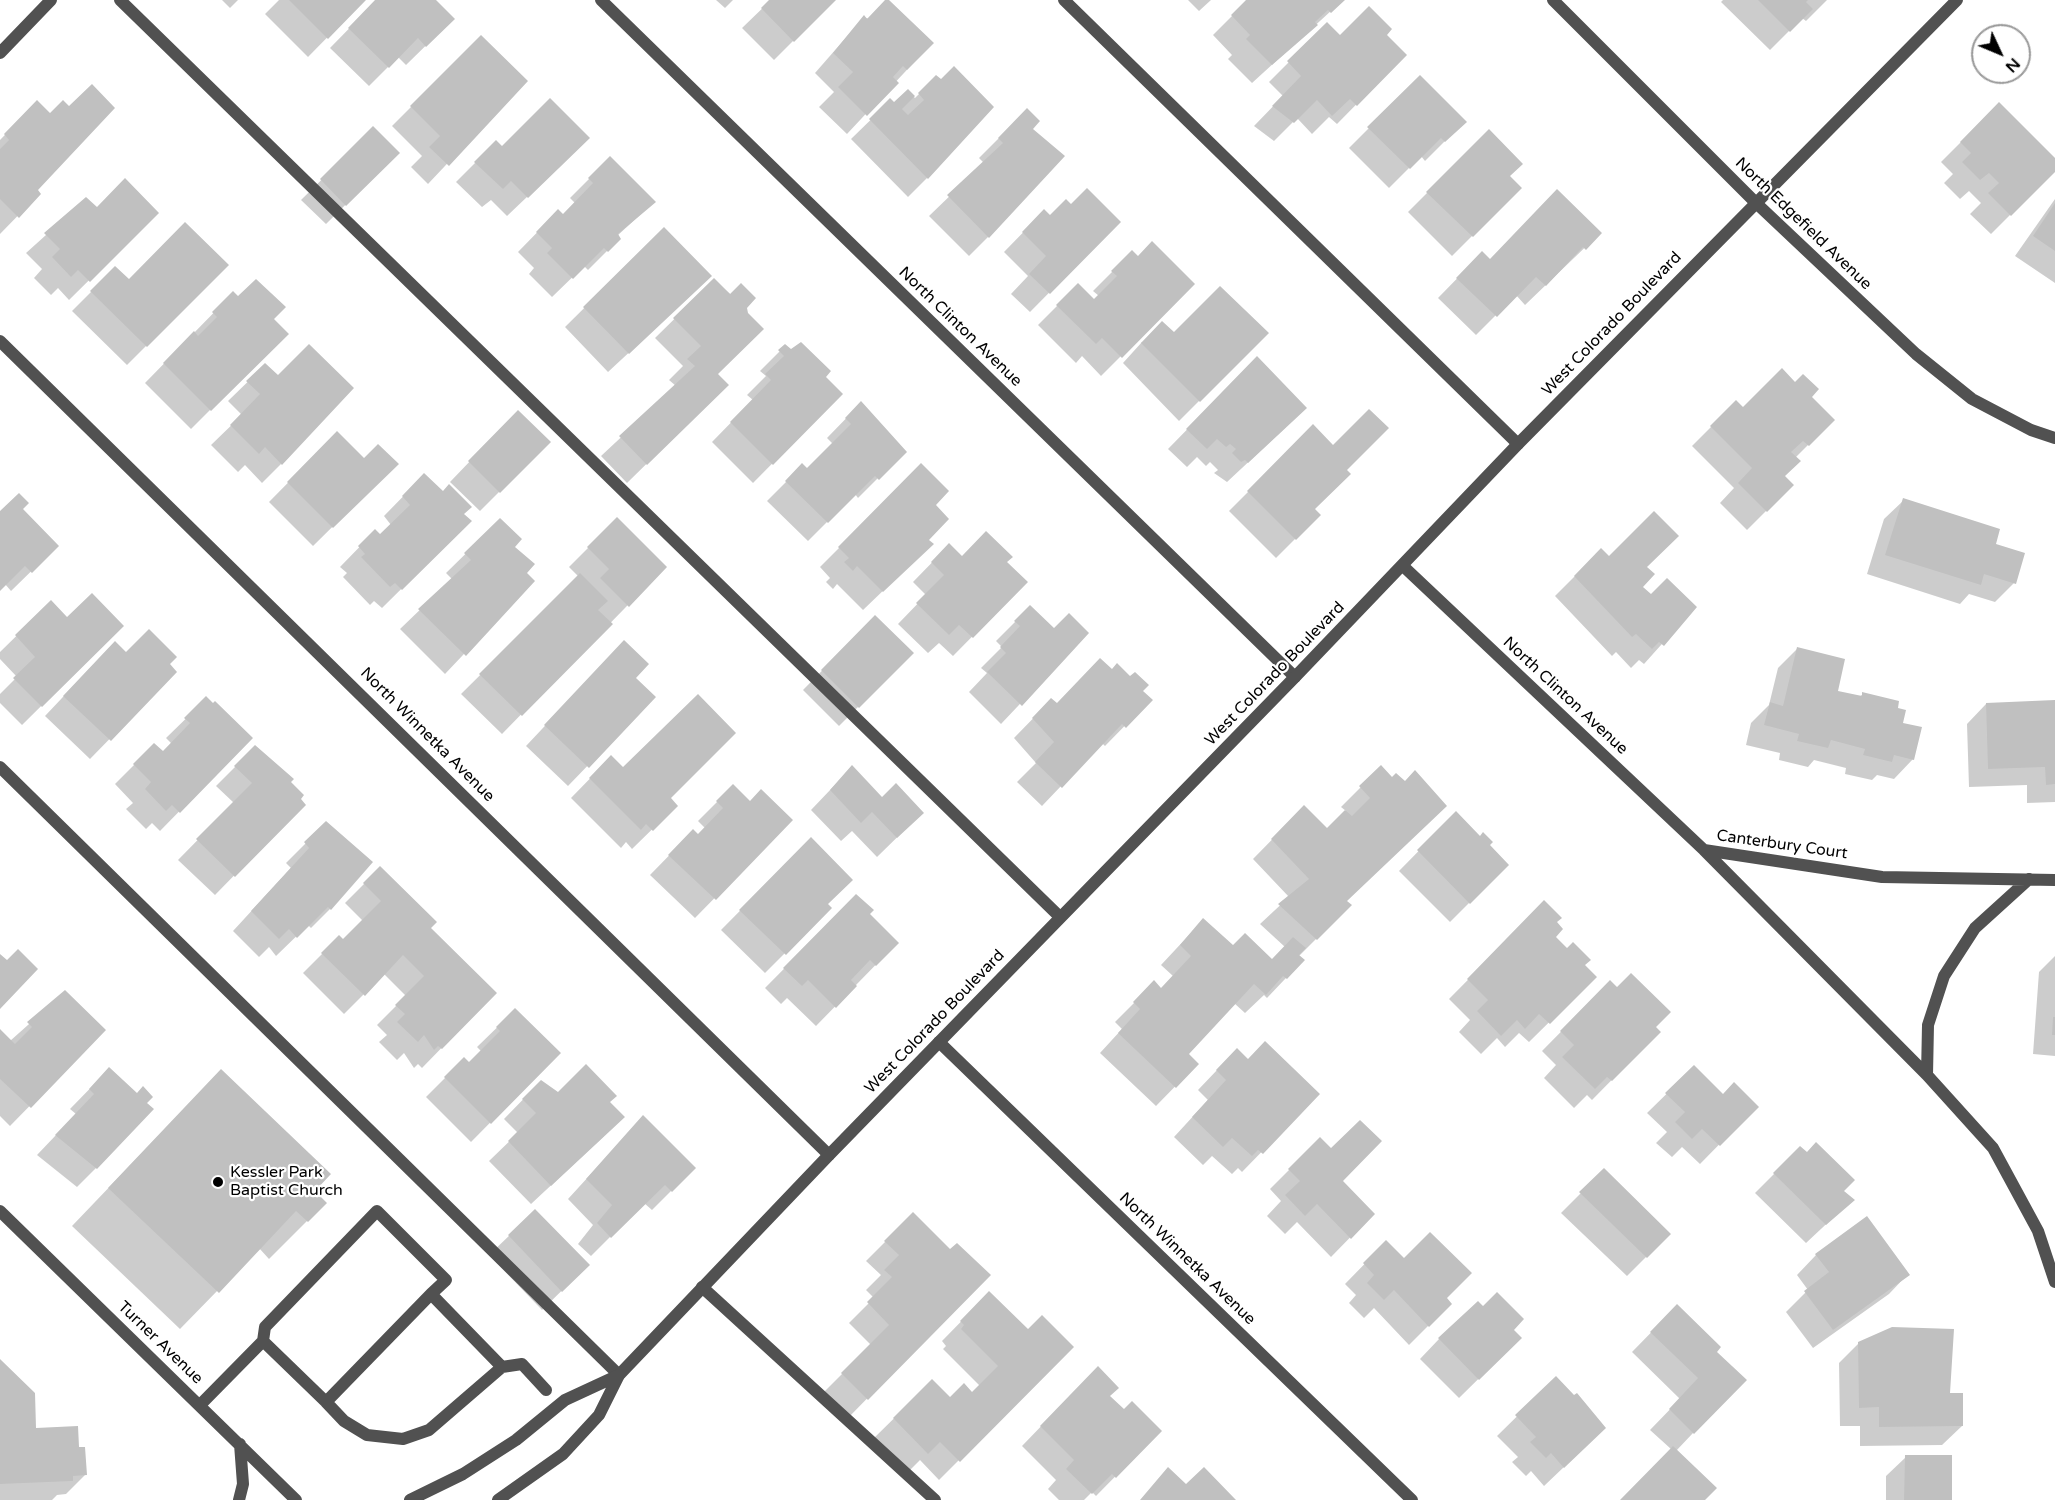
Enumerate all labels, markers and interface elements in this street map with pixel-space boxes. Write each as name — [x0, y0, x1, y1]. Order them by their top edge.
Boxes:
north arrow — [1971, 24, 2031, 84]
text: N — [2001, 54, 2024, 77]
street label: North Edgefield Avenue — [1731, 154, 1875, 294]
street label: West Colorado Boulevard — [1538, 248, 1686, 400]
street label: North Clinton Avenue — [894, 263, 1026, 391]
street label: West Colorado Boulevard — [1201, 598, 1349, 750]
street label: North Clinton Avenue — [1498, 633, 1632, 759]
street label: North Winnetka Avenue — [356, 664, 498, 806]
street label: Canterbury Court — [1715, 826, 1849, 864]
street label: West Colorado Boulevard — [861, 946, 1009, 1098]
place label: Kessler Park Baptist Church — [230, 1163, 343, 1201]
marker: Kessler Park Baptist Church — [211, 1175, 225, 1189]
street label: North Winnetka Avenue — [1115, 1189, 1259, 1329]
street label: Turner Avenue — [113, 1298, 207, 1388]

